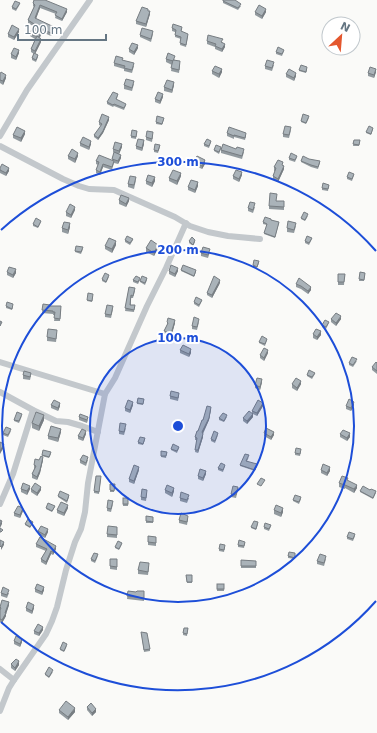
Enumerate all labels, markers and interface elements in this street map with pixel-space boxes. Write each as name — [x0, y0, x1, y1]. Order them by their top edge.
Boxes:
scale bar — [18, 16, 106, 42]
north arrow — [321, 16, 361, 56]
text: N — [338, 20, 352, 35]
text: 100 m — [24, 23, 62, 37]
text: 300 m — [157, 155, 199, 169]
text: 200 m — [157, 243, 199, 257]
text: 100 m — [157, 331, 199, 345]
centre of rings — [171, 419, 185, 433]

